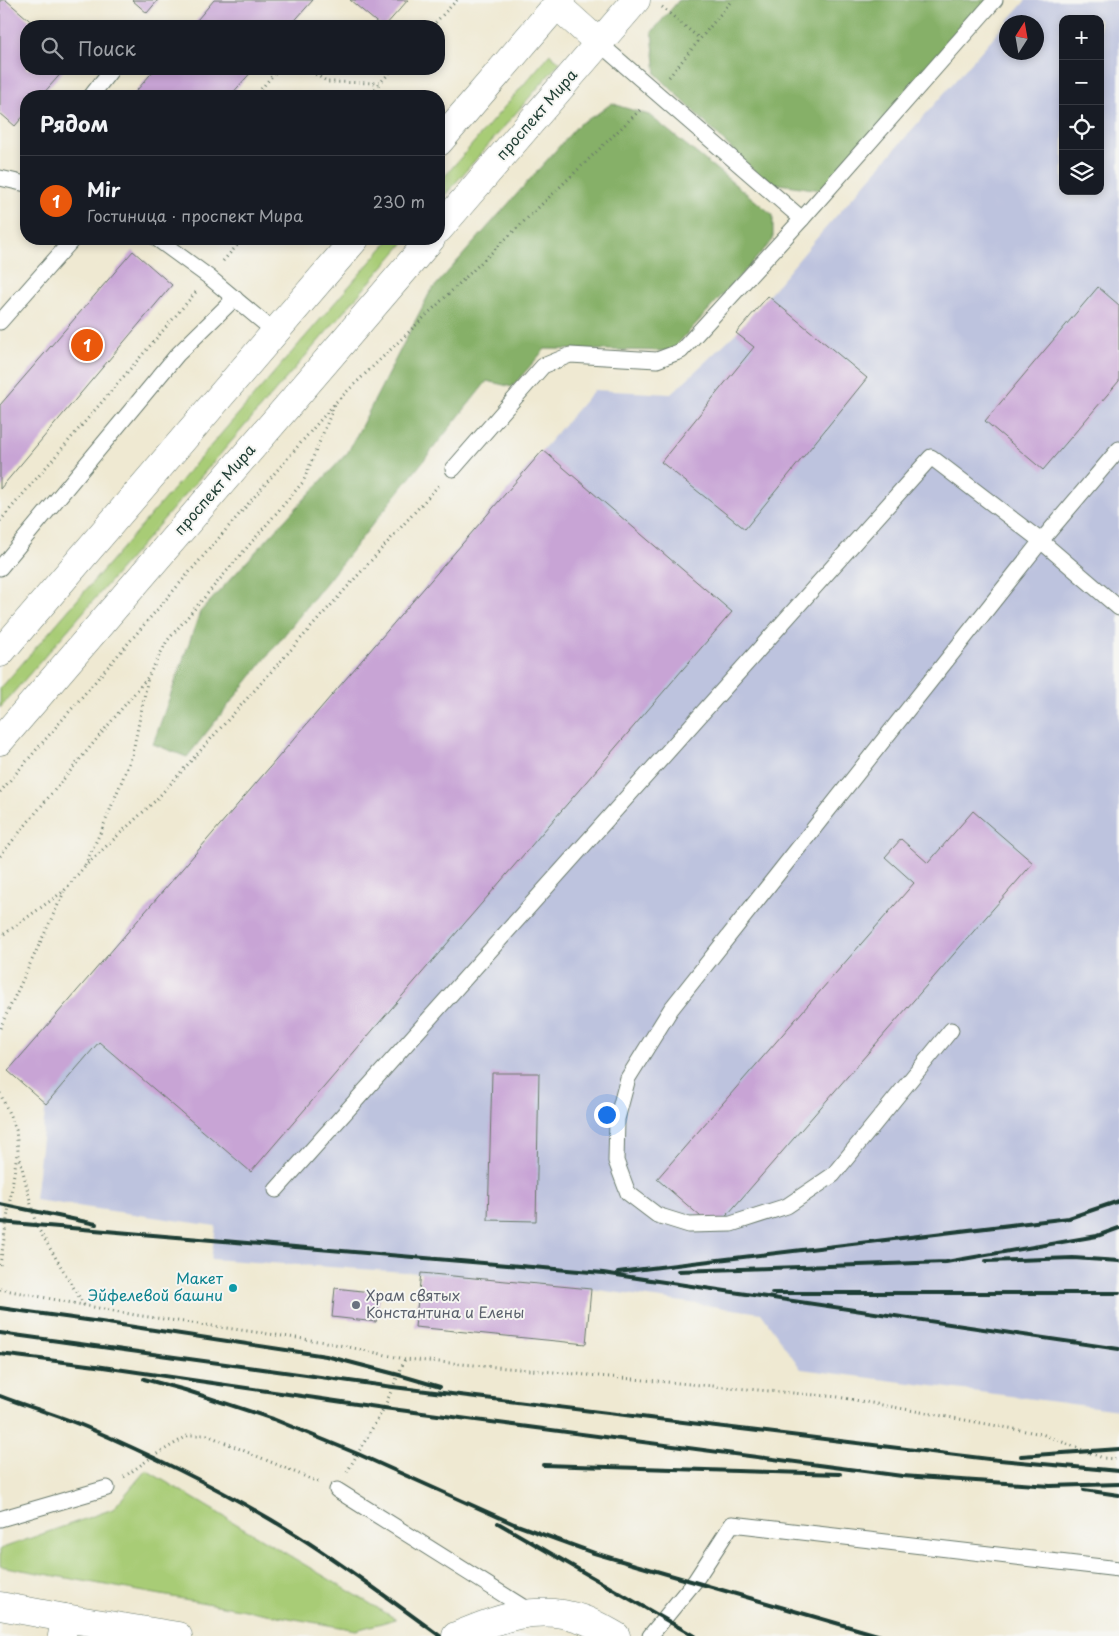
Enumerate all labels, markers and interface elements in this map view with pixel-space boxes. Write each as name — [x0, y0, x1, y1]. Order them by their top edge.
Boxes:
north arrow — [999, 15, 1044, 60]
map controls — [1059, 15, 1104, 195]
button: + — [1059, 15, 1104, 60]
search box — [20, 20, 445, 75]
icon: search — [38, 34, 66, 62]
text: Поиск — [78, 34, 136, 62]
button: − — [1059, 60, 1104, 105]
street label: проспект Мира — [490, 63, 582, 165]
button: locate — [1059, 105, 1104, 150]
text: Рядом — [40, 107, 108, 139]
button: layers — [1059, 150, 1104, 195]
text: Mir — [87, 175, 120, 203]
text: 1 — [52, 189, 60, 213]
text: 230 m — [373, 189, 425, 213]
text: Гостиница · проспект Мира — [87, 203, 303, 227]
pin: 1 — [71, 326, 103, 364]
street label: проспект Мира — [168, 438, 260, 540]
your location — [594, 1102, 620, 1128]
place label: Макет Эйфелевой башни — [88, 1266, 224, 1306]
marker: Макет Эйфелевой башни — [227, 1282, 239, 1294]
place label: Храм святых Константина и Елены — [366, 1283, 524, 1323]
marker: Храм святых Константина и Елены — [350, 1299, 362, 1311]

